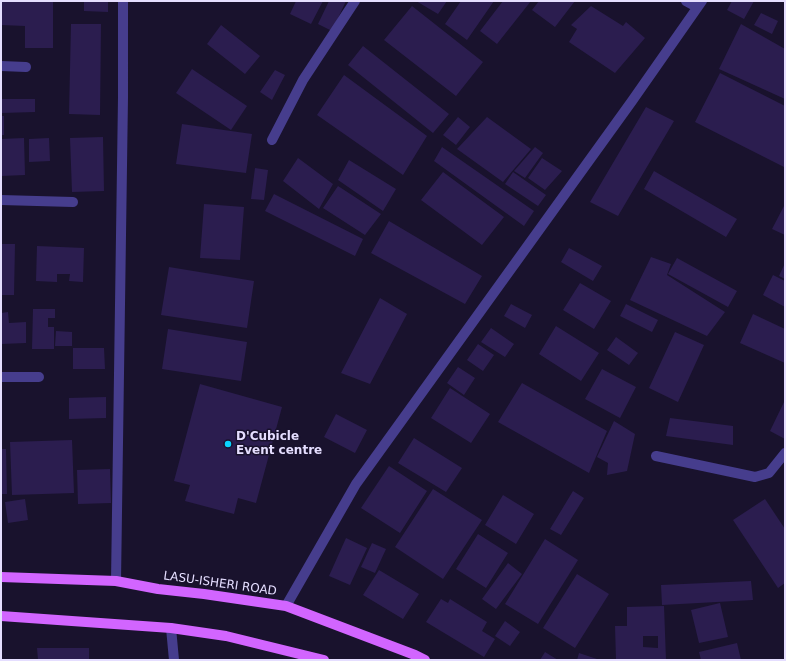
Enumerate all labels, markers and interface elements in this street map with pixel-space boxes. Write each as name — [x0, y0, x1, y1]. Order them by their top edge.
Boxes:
place label: D'Cubicle Event centre — [236, 430, 322, 458]
marker: D'Cubicle Event centre — [223, 439, 233, 449]
street label: LASU-ISHERI ROAD — [162, 569, 278, 599]

